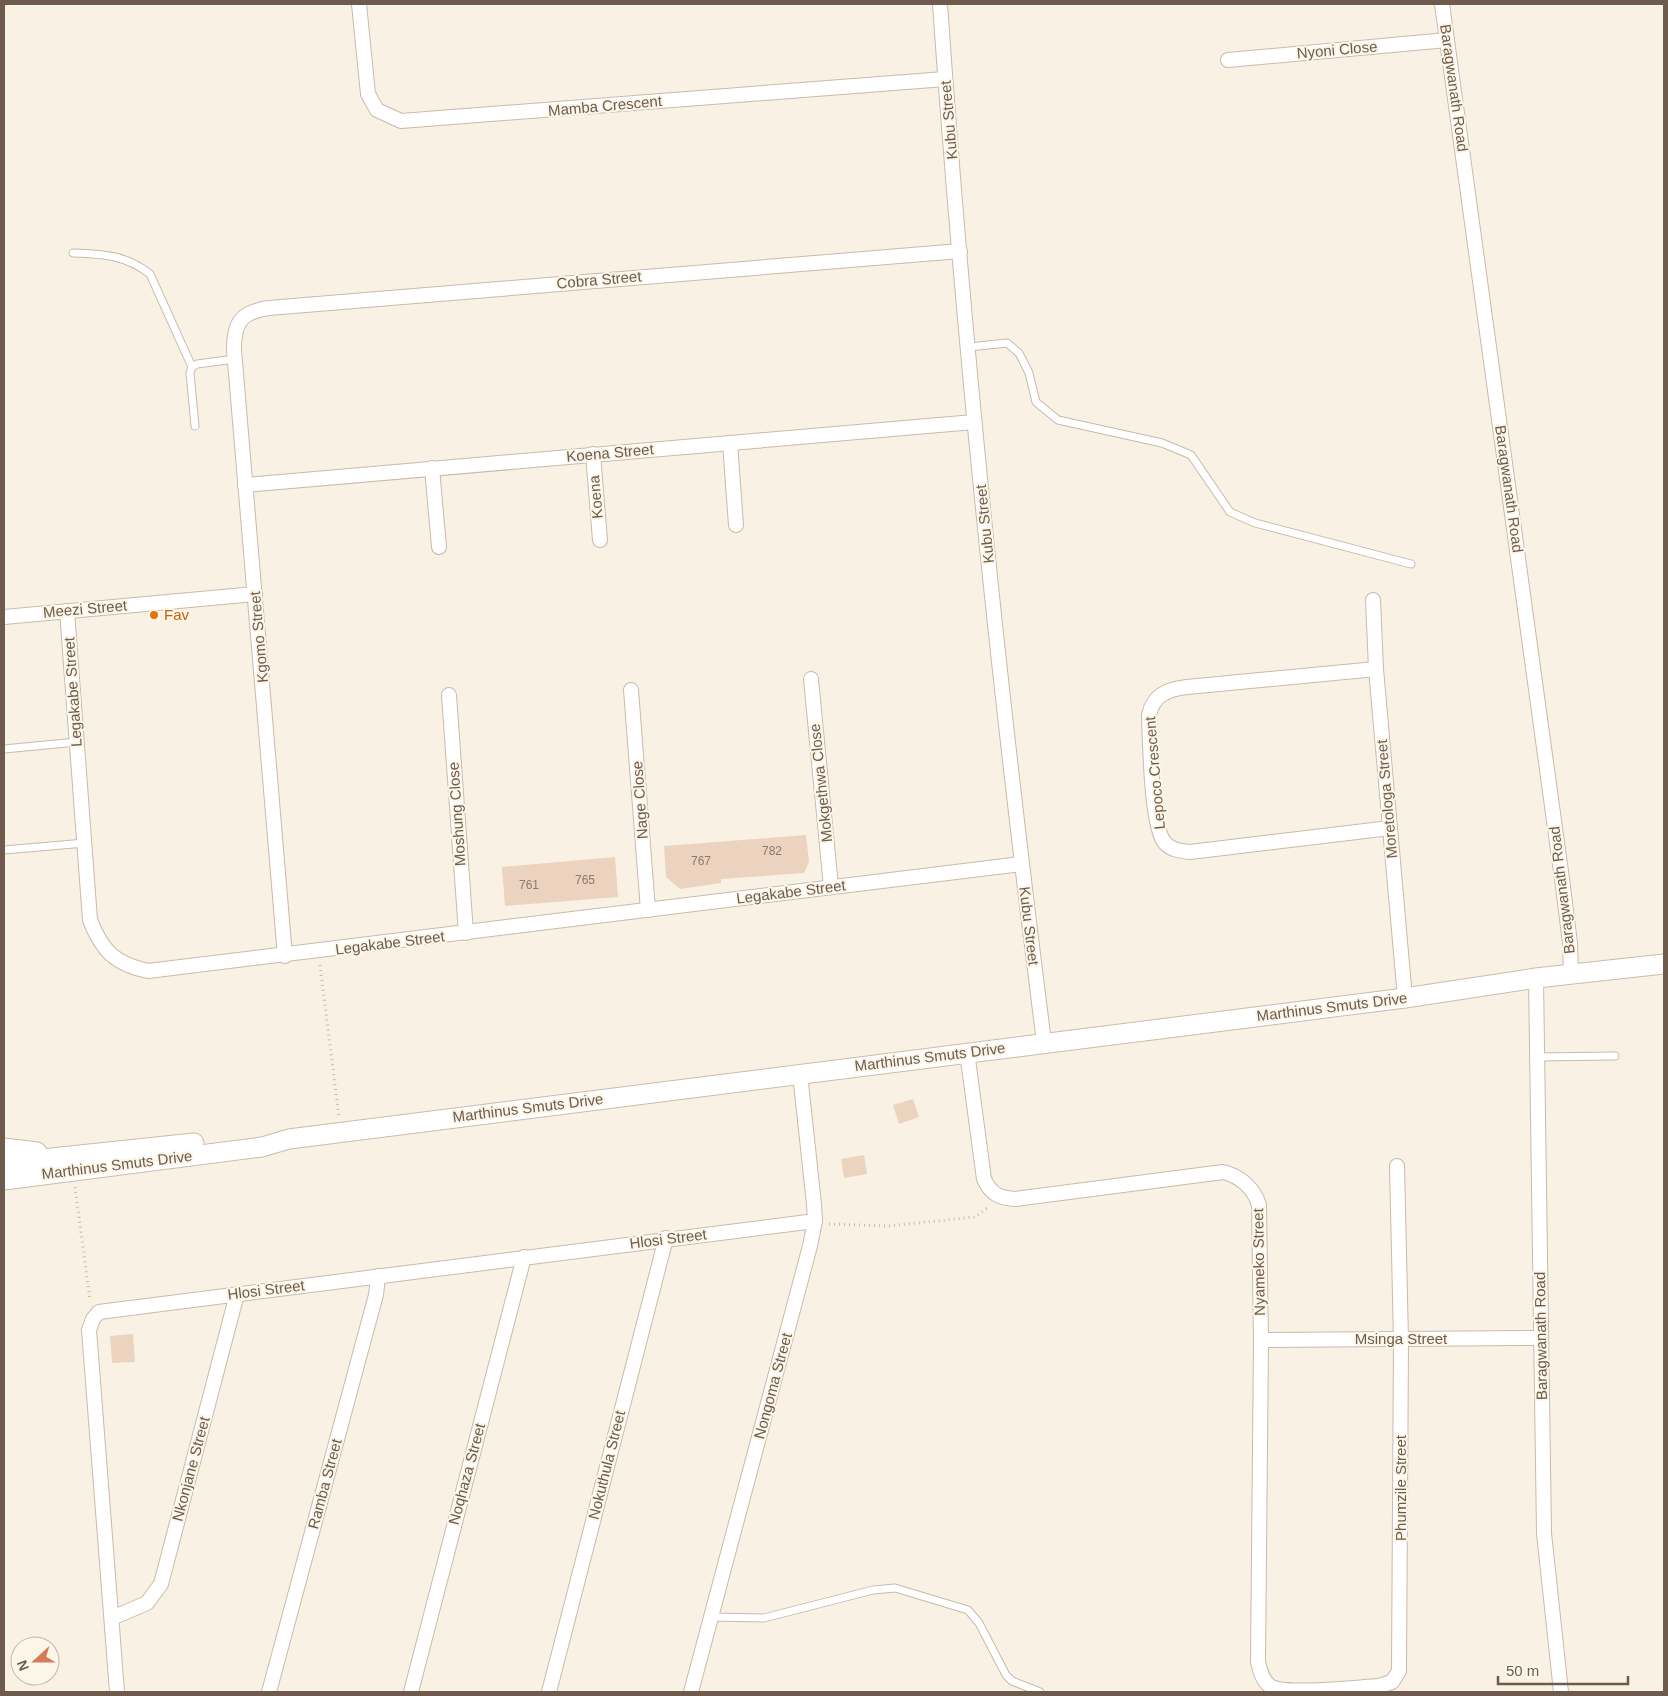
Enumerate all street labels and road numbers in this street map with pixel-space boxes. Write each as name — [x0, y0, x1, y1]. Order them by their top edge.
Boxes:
street label: Baragwanath Road — [1437, 23, 1472, 153]
street label: Nyoni Close — [1296, 38, 1378, 61]
street label: Kubu Street — [937, 79, 960, 160]
street label: Mamba Crescent — [547, 92, 663, 119]
street label: Cobra Street — [556, 267, 643, 292]
street label: Baragwanath Road — [1492, 424, 1527, 554]
street label: Koena Street — [566, 440, 655, 465]
street label: Koena — [585, 474, 606, 519]
street label: Kubu Street — [972, 483, 997, 564]
street label: Kgomo Street — [246, 590, 271, 683]
street label: Meezi Street — [42, 596, 128, 621]
street label: Legakabe Street — [60, 636, 85, 748]
street label: Lepoco Crescent — [1141, 715, 1168, 830]
street label: Mokgethwa Close — [806, 723, 835, 843]
street label: Moretologa Street — [1373, 738, 1400, 859]
street label: Nage Close — [628, 760, 651, 840]
street label: Moshung Close — [444, 761, 469, 867]
street label: Baragwanath Road — [1545, 825, 1578, 955]
street label: Legakabe Street — [735, 876, 847, 907]
street label: Kubu Street — [1016, 886, 1043, 967]
street label: Legakabe Street — [334, 927, 446, 958]
street label: Marthinus Smuts Drive — [1256, 989, 1408, 1024]
street label: Marthinus Smuts Drive — [854, 1039, 1006, 1074]
street label: Marthinus Smuts Drive — [452, 1090, 604, 1125]
street label: Marthinus Smuts Drive — [41, 1147, 193, 1182]
street label: Nyameko Street — [1249, 1207, 1268, 1316]
street label: Hlosi Street — [628, 1225, 708, 1252]
street label: Baragwanath Road — [1531, 1272, 1550, 1400]
street label: Hlosi Street — [226, 1276, 306, 1303]
street label: Nongoma Street — [750, 1330, 795, 1441]
street label: Msinga Street — [1355, 1330, 1448, 1347]
street label: Nokuthula Street — [585, 1408, 628, 1521]
street label: Nkonjane Street — [168, 1414, 213, 1523]
street label: Noqhaza Street — [445, 1421, 488, 1526]
street label: Phumzile Street — [1392, 1434, 1409, 1541]
street label: Ramba Street — [304, 1436, 345, 1531]

